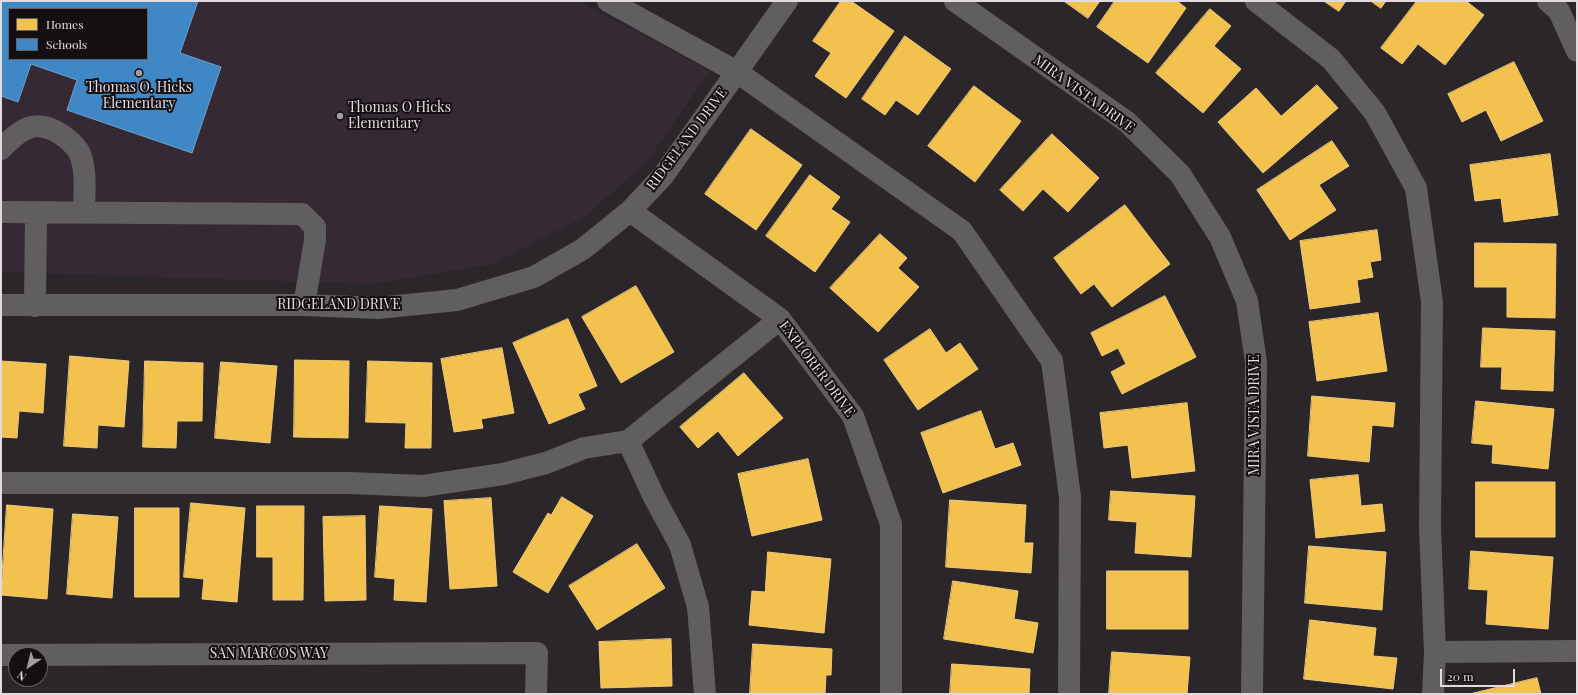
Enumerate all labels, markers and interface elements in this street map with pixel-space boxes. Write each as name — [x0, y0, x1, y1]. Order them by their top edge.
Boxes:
legend — [8, 8, 148, 60]
text: Homes — [46, 16, 84, 32]
text: Schools — [46, 36, 87, 52]
street label: MIRA VISTA DRIVE — [1030, 52, 1138, 136]
marker: Thomas O. Hicks Elementary — [134, 68, 144, 78]
place label: Thomas O. Hicks Elementary — [86, 80, 192, 112]
street label: RIDGELAND DRIVE — [643, 85, 731, 193]
place label: Thomas O Hicks Elementary — [348, 100, 451, 132]
marker: Thomas O Hicks Elementary — [335, 111, 345, 121]
street label: RIDGELAND DRIVE — [277, 297, 401, 313]
street label: EXPLORER DRIVE — [776, 318, 858, 420]
street label: MIRA VISTA DRIVE — [1247, 355, 1263, 475]
street label: SAN MARCOS WAY — [210, 646, 328, 662]
north arrow — [8, 647, 48, 687]
scale bar — [1442, 661, 1517, 687]
text: N — [14, 668, 29, 685]
text: 20 m — [1447, 668, 1474, 684]

